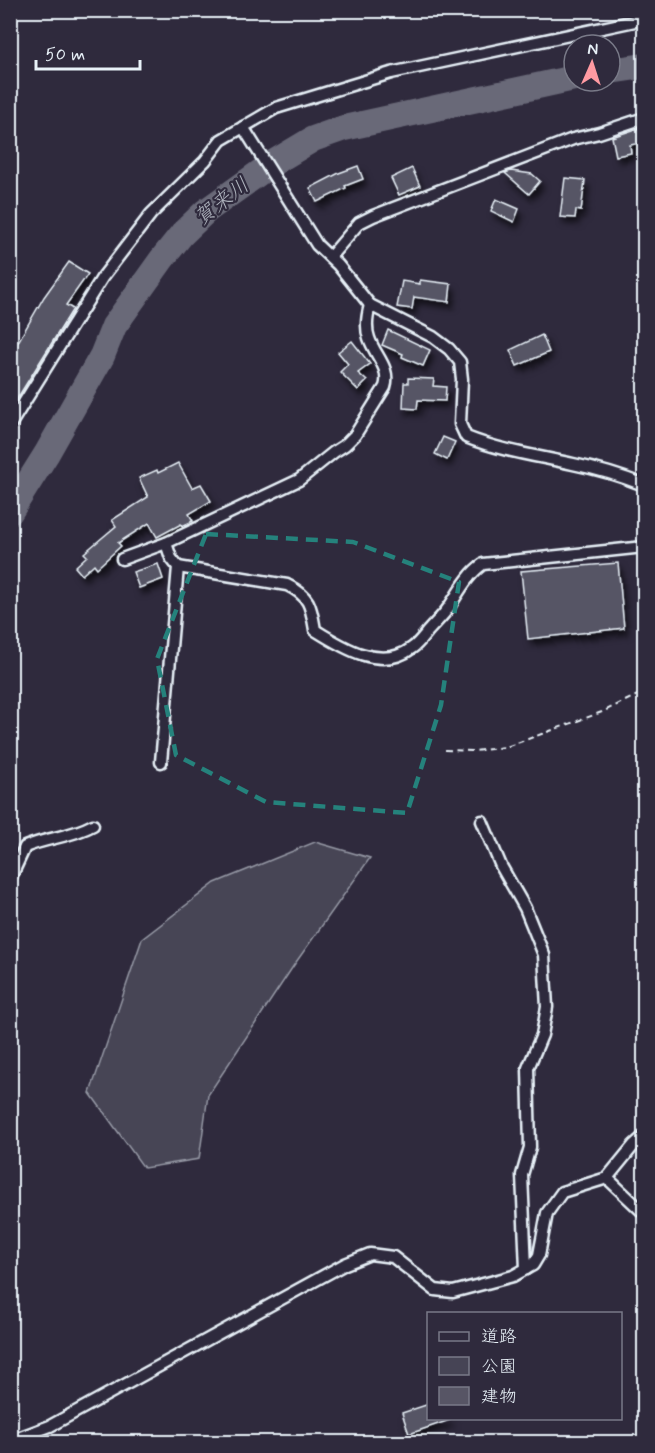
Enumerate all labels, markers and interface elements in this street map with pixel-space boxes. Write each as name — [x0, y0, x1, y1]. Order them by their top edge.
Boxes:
scale bar — [36, 33, 140, 71]
north arrow — [562, 33, 622, 93]
text: N — [587, 39, 599, 60]
text: 50 m — [45, 43, 85, 67]
water label: 賀来川 — [189, 172, 255, 232]
legend — [427, 1312, 622, 1420]
text: 道路 — [481, 1325, 517, 1349]
text: 公園 — [481, 1355, 517, 1379]
text: 建物 — [481, 1385, 517, 1409]

